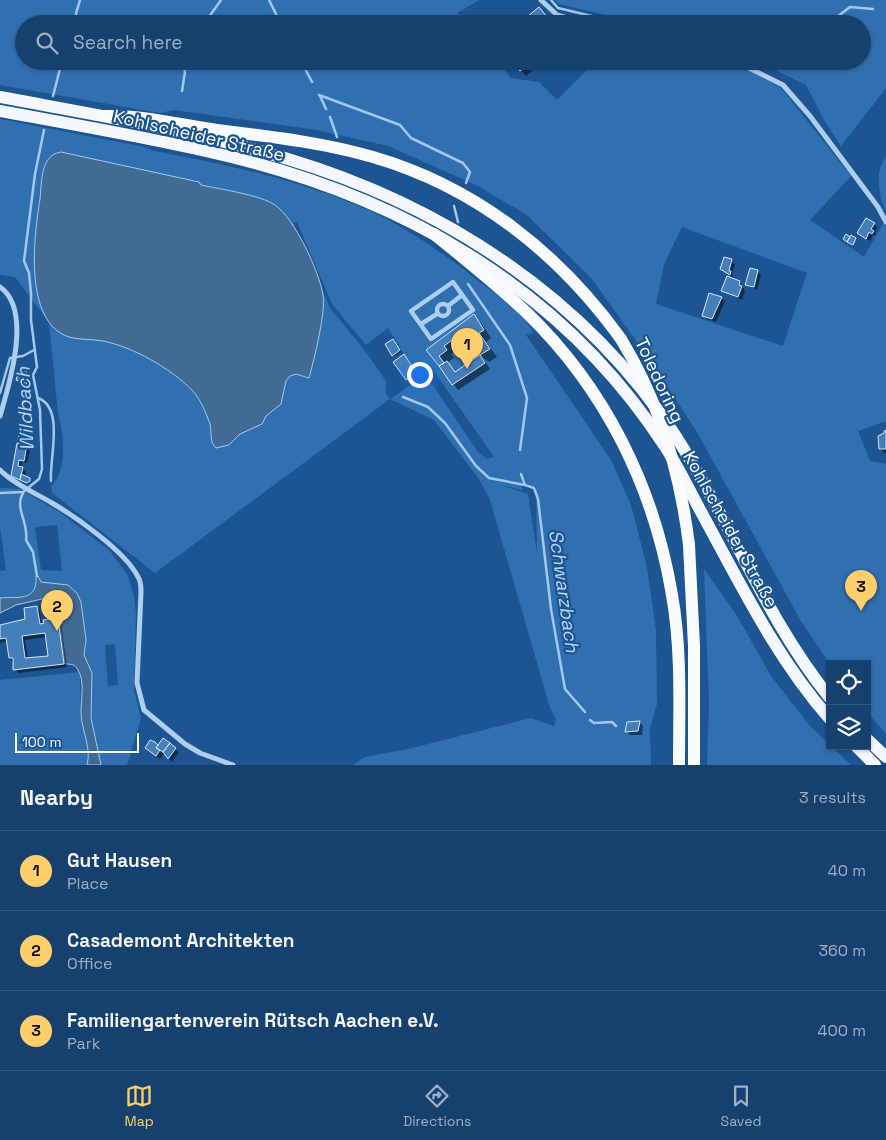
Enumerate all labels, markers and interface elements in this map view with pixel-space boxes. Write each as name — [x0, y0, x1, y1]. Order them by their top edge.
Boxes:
search box — [15, 15, 871, 70]
icon: search — [33, 29, 61, 57]
text: Search here — [73, 30, 183, 55]
street label: Kohlscheider Straße — [111, 104, 287, 166]
pin: 1 — [451, 328, 483, 369]
street label: Toledoring — [630, 334, 690, 426]
your location — [407, 362, 433, 388]
water label: Wildbach — [10, 366, 40, 452]
street label: Kohlscheider Straße — [678, 447, 784, 611]
water label: Schwarzbach — [543, 528, 585, 654]
pin: 3 — [845, 570, 877, 611]
pin: 2 — [41, 590, 73, 631]
map controls — [826, 660, 871, 750]
button: locate — [826, 660, 871, 705]
button: layers — [826, 705, 871, 750]
scale bar — [15, 730, 139, 753]
text: 100 m — [22, 733, 61, 751]
text: Nearby — [20, 784, 93, 811]
text: 3 results — [799, 787, 866, 808]
text: Gut Hausen — [67, 848, 172, 873]
text: 1 — [32, 860, 40, 881]
text: 40 m — [828, 860, 866, 881]
text: Place — [67, 873, 109, 894]
text: Casademont Architekten — [67, 928, 295, 953]
text: 2 — [31, 940, 41, 961]
text: 360 m — [818, 940, 866, 961]
text: Office — [67, 953, 113, 974]
text: Familiengartenverein Rütsch Aachen e.V. — [67, 1008, 439, 1033]
text: 3 — [31, 1020, 41, 1041]
text: 400 m — [818, 1020, 866, 1041]
text: Park — [67, 1033, 100, 1054]
tab: Map — [125, 1082, 154, 1130]
tab: Directions — [403, 1082, 471, 1130]
tab: Saved — [721, 1082, 761, 1130]

